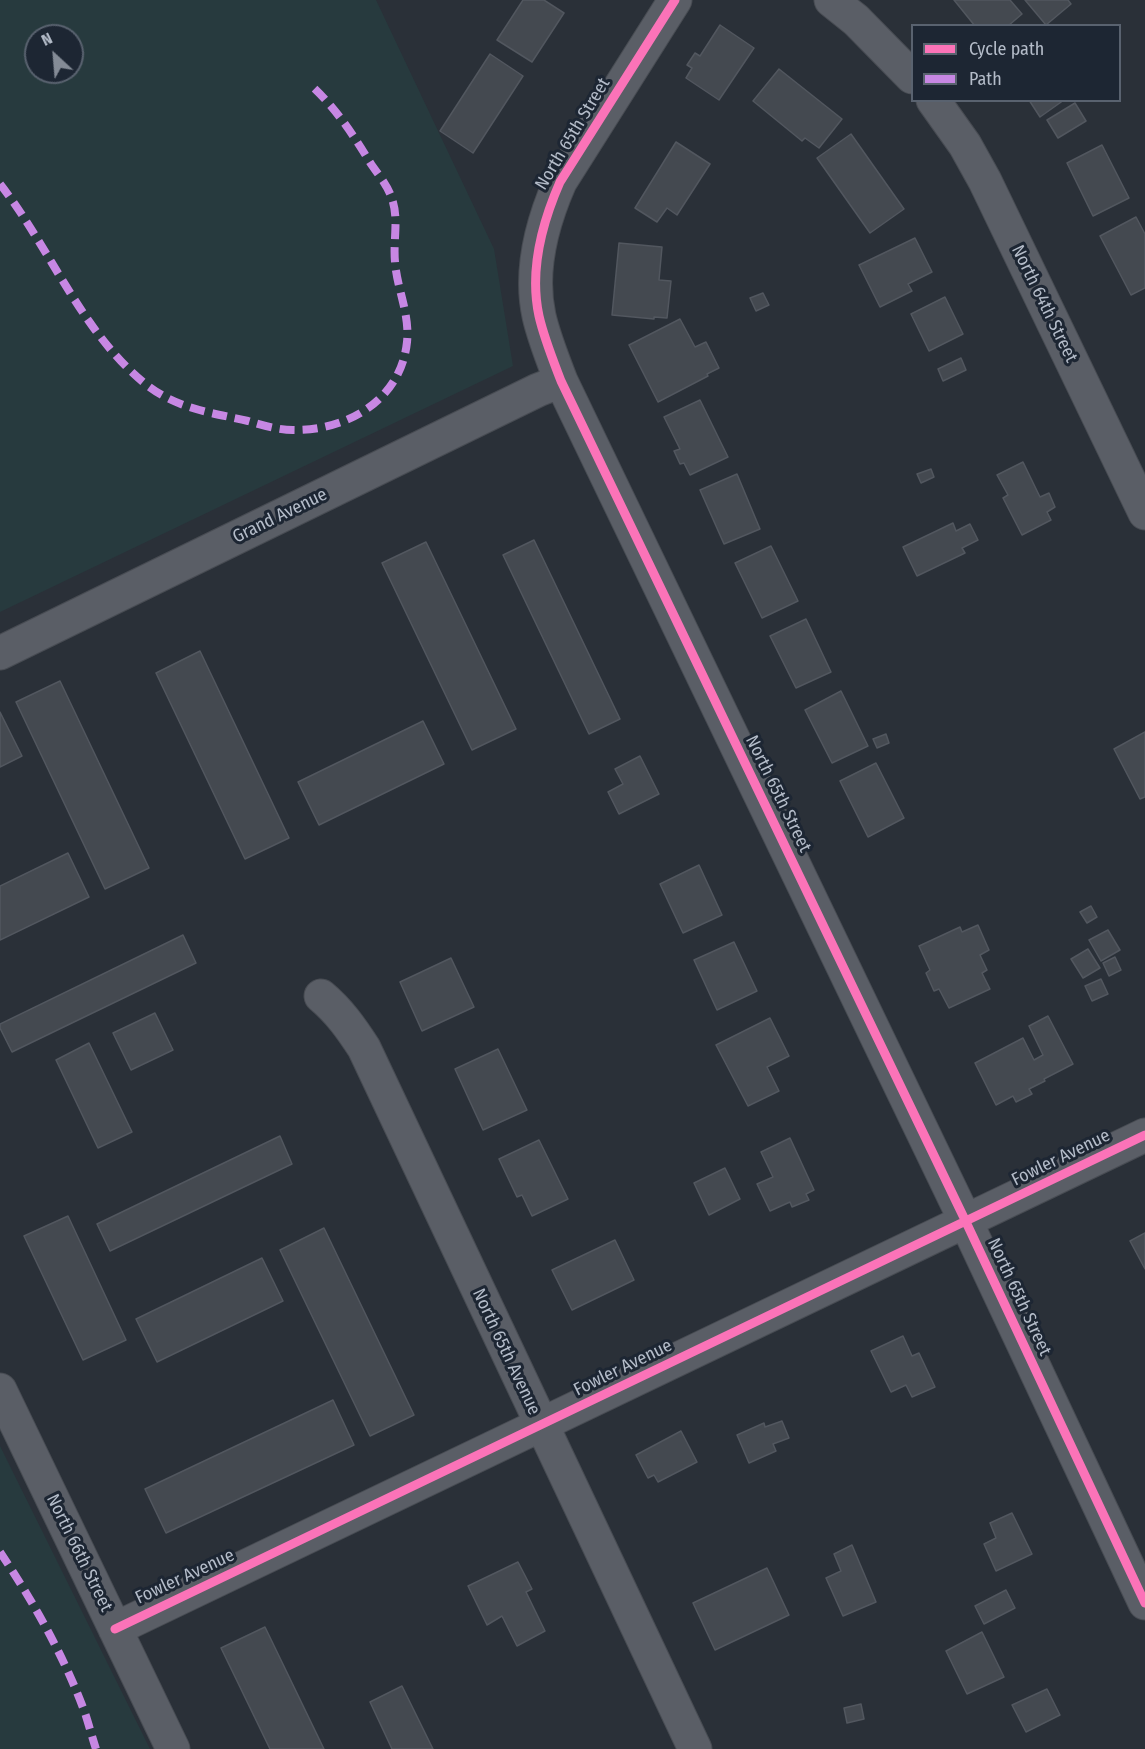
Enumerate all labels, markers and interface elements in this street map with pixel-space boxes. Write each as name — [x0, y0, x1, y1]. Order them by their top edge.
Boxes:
north arrow — [24, 24, 84, 84]
legend — [911, 24, 1121, 102]
text: N — [38, 29, 55, 50]
text: Cycle path — [969, 38, 1044, 60]
text: Path — [969, 68, 1002, 90]
street label: North 65th Street — [531, 74, 615, 194]
street label: North 64th Street — [1006, 242, 1082, 366]
street label: Grand Avenue — [229, 484, 331, 548]
street label: North 65th Street — [740, 732, 816, 856]
street label: Fowler Avenue — [1008, 1125, 1114, 1191]
street label: North 65th Street — [982, 1235, 1056, 1359]
street label: North 65th Avenue — [467, 1285, 545, 1419]
street label: Fowler Avenue — [570, 1335, 676, 1401]
street label: North 66th Street — [41, 1491, 117, 1615]
street label: Fowler Avenue — [132, 1545, 238, 1609]

